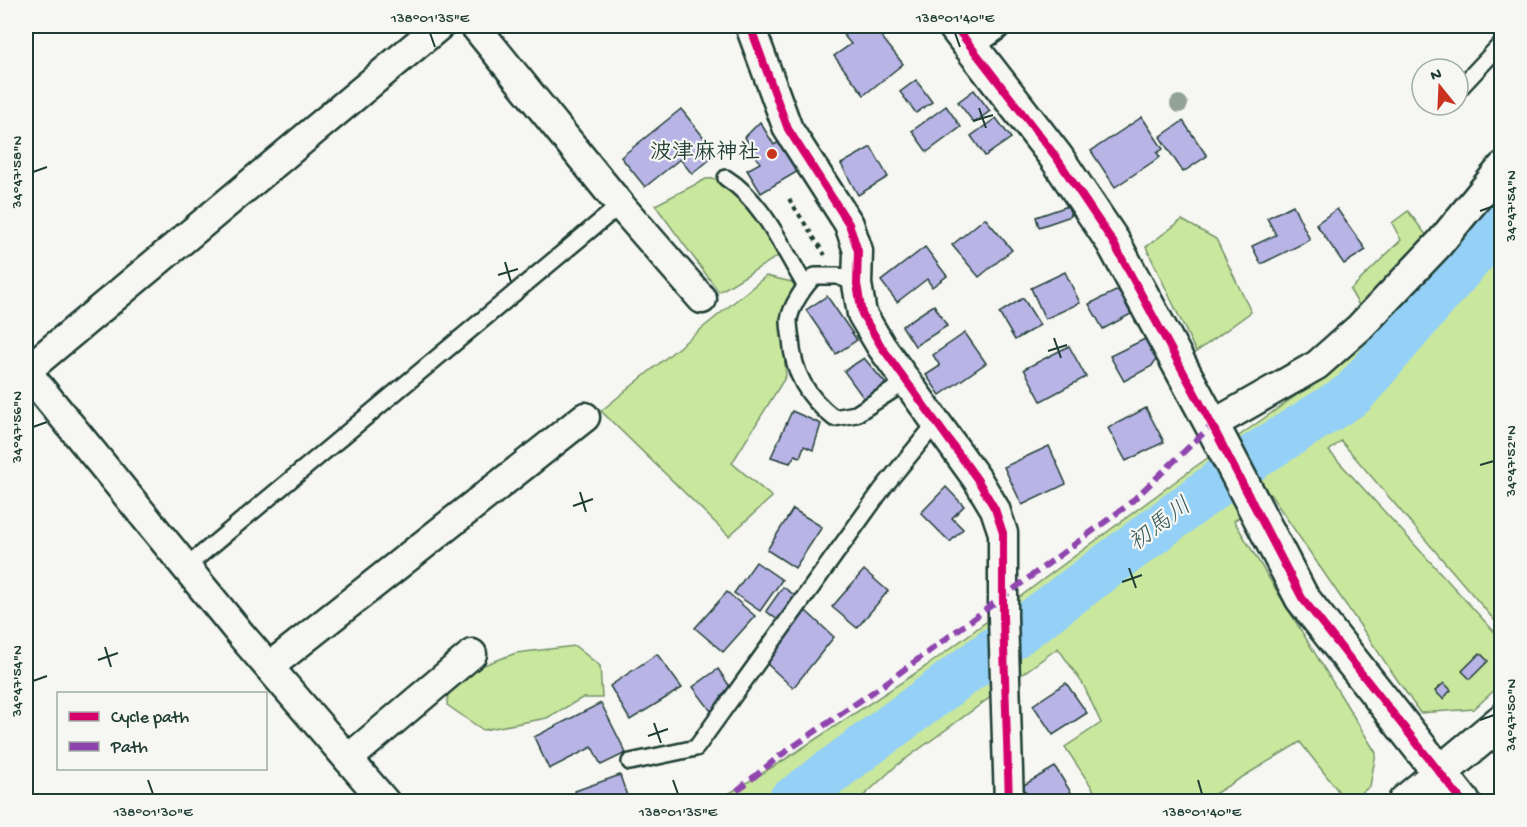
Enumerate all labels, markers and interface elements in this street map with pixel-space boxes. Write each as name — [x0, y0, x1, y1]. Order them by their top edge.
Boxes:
text: 138°01'35"E — [390, 10, 470, 28]
text: 138°01'40"E — [915, 10, 995, 28]
north arrow — [1410, 57, 1470, 117]
text: N — [1429, 65, 1445, 87]
text: 34°47'58"N — [9, 136, 27, 209]
place label: 波津麻神社 — [650, 139, 760, 167]
marker: 波津麻神社 — [765, 147, 779, 161]
text: 34°47'54"N — [1503, 170, 1521, 243]
text: 34°47'56"N — [9, 391, 27, 464]
text: 34°47'52"N — [1503, 425, 1521, 498]
water label: 初馬川 — [1124, 493, 1198, 559]
text: 34°47'54"N — [9, 645, 27, 718]
text: 34°47'50"N — [1503, 678, 1521, 752]
legend — [57, 692, 267, 770]
text: Cycle path — [111, 708, 189, 729]
text: Path — [110, 738, 148, 759]
text: 138°01'30"E — [112, 804, 193, 822]
text: 138°01'35"E — [638, 804, 718, 822]
text: 138°01'40"E — [1162, 804, 1242, 822]

